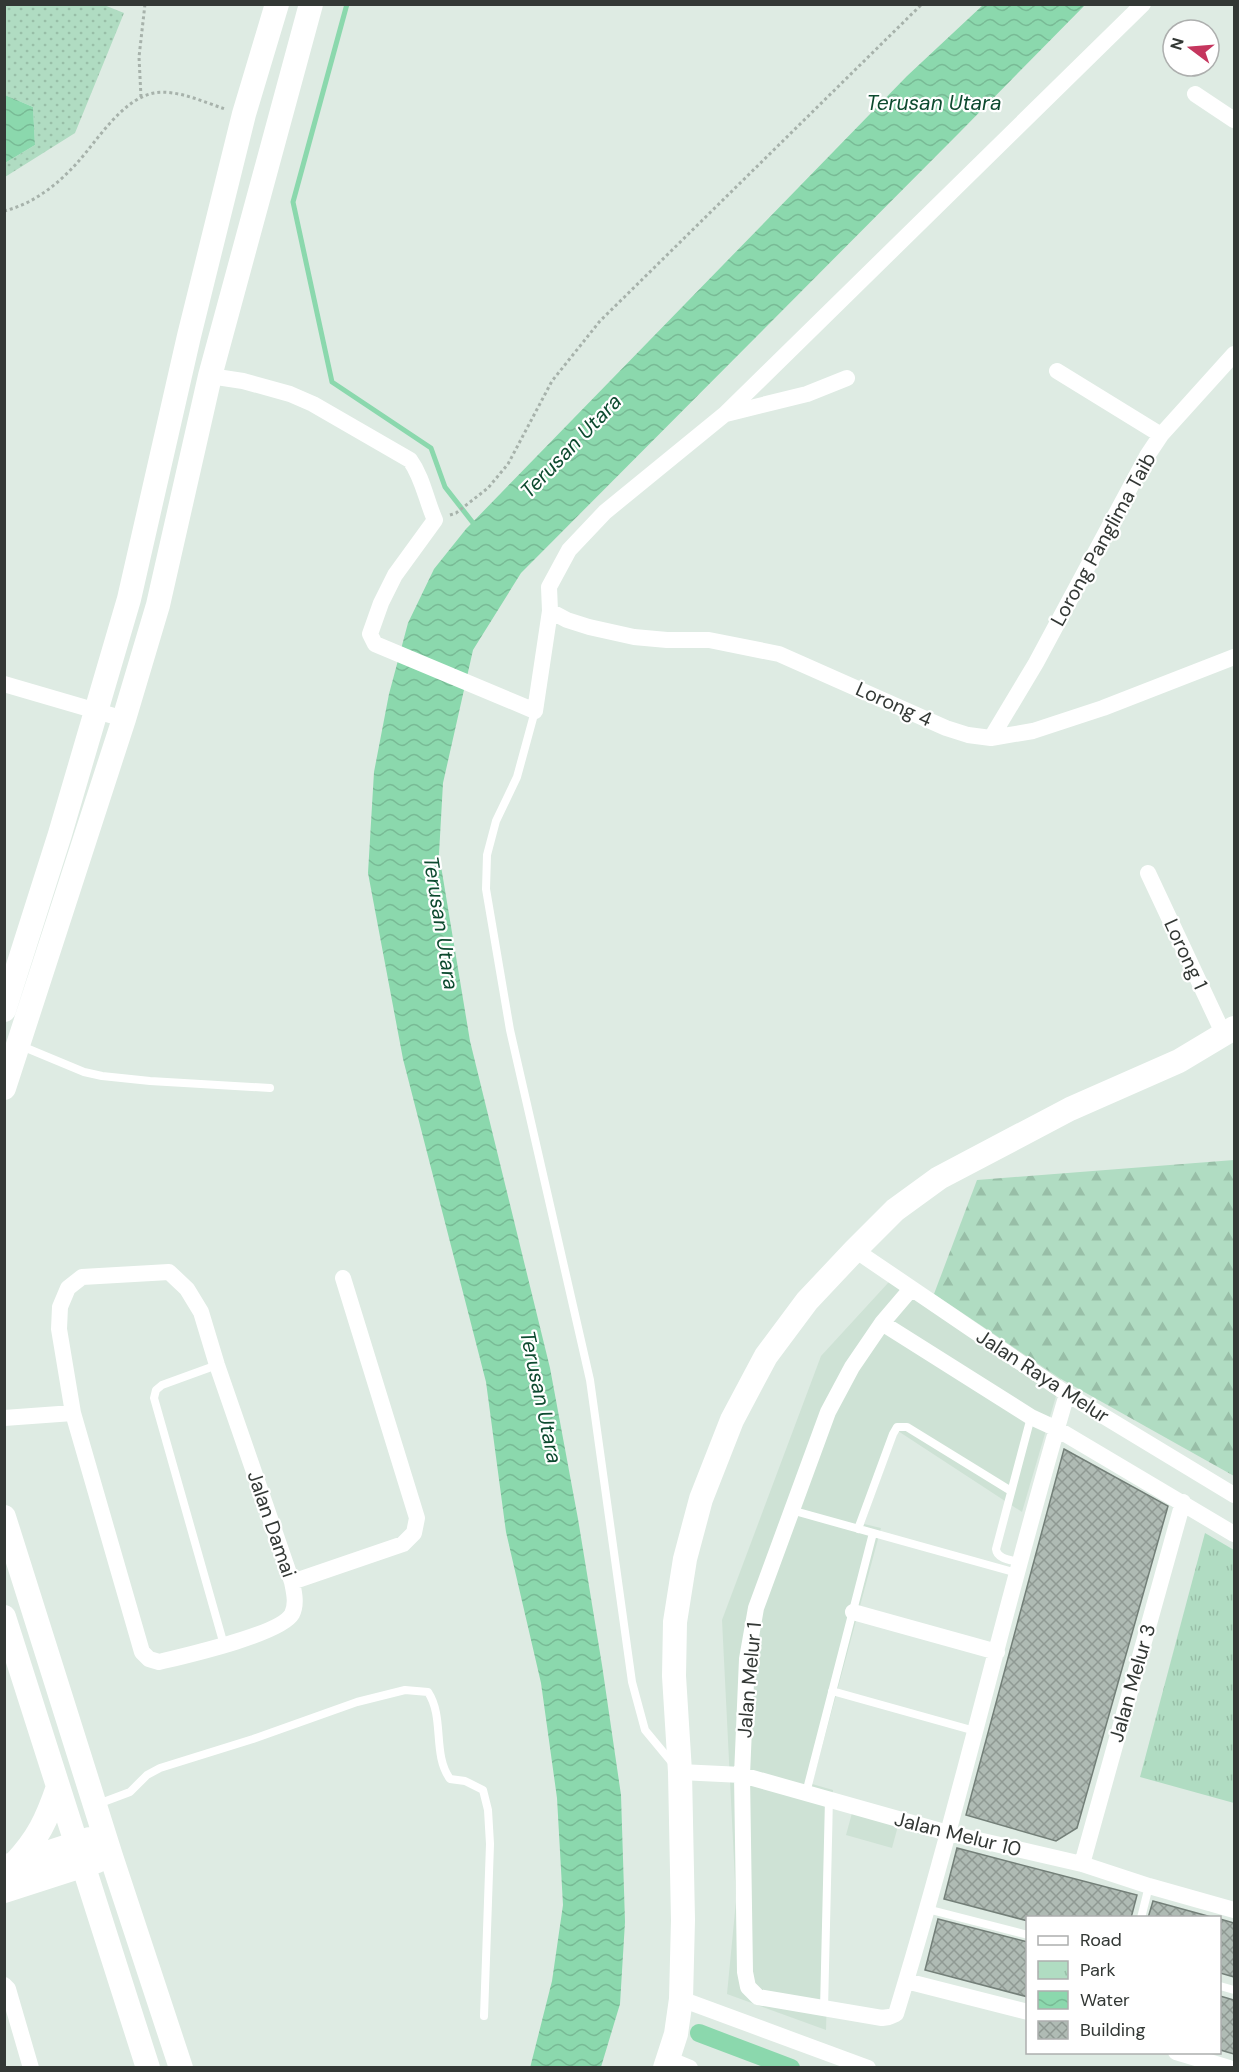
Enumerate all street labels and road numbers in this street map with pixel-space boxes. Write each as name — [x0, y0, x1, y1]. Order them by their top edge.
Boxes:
street label: Lorong Panglima Taib — [1044, 448, 1162, 630]
street label: Lorong 4 — [852, 676, 936, 732]
street label: Lorong 1 — [1158, 914, 1214, 994]
street label: Jalan Raya Melur — [972, 1323, 1114, 1429]
street label: Jalan Damai — [242, 1467, 302, 1581]
street label: Jalan Melur 1 — [731, 1621, 767, 1739]
street label: Jalan Melur 3 — [1103, 1621, 1161, 1745]
street label: Jalan Melur 10 — [892, 1806, 1024, 1862]

